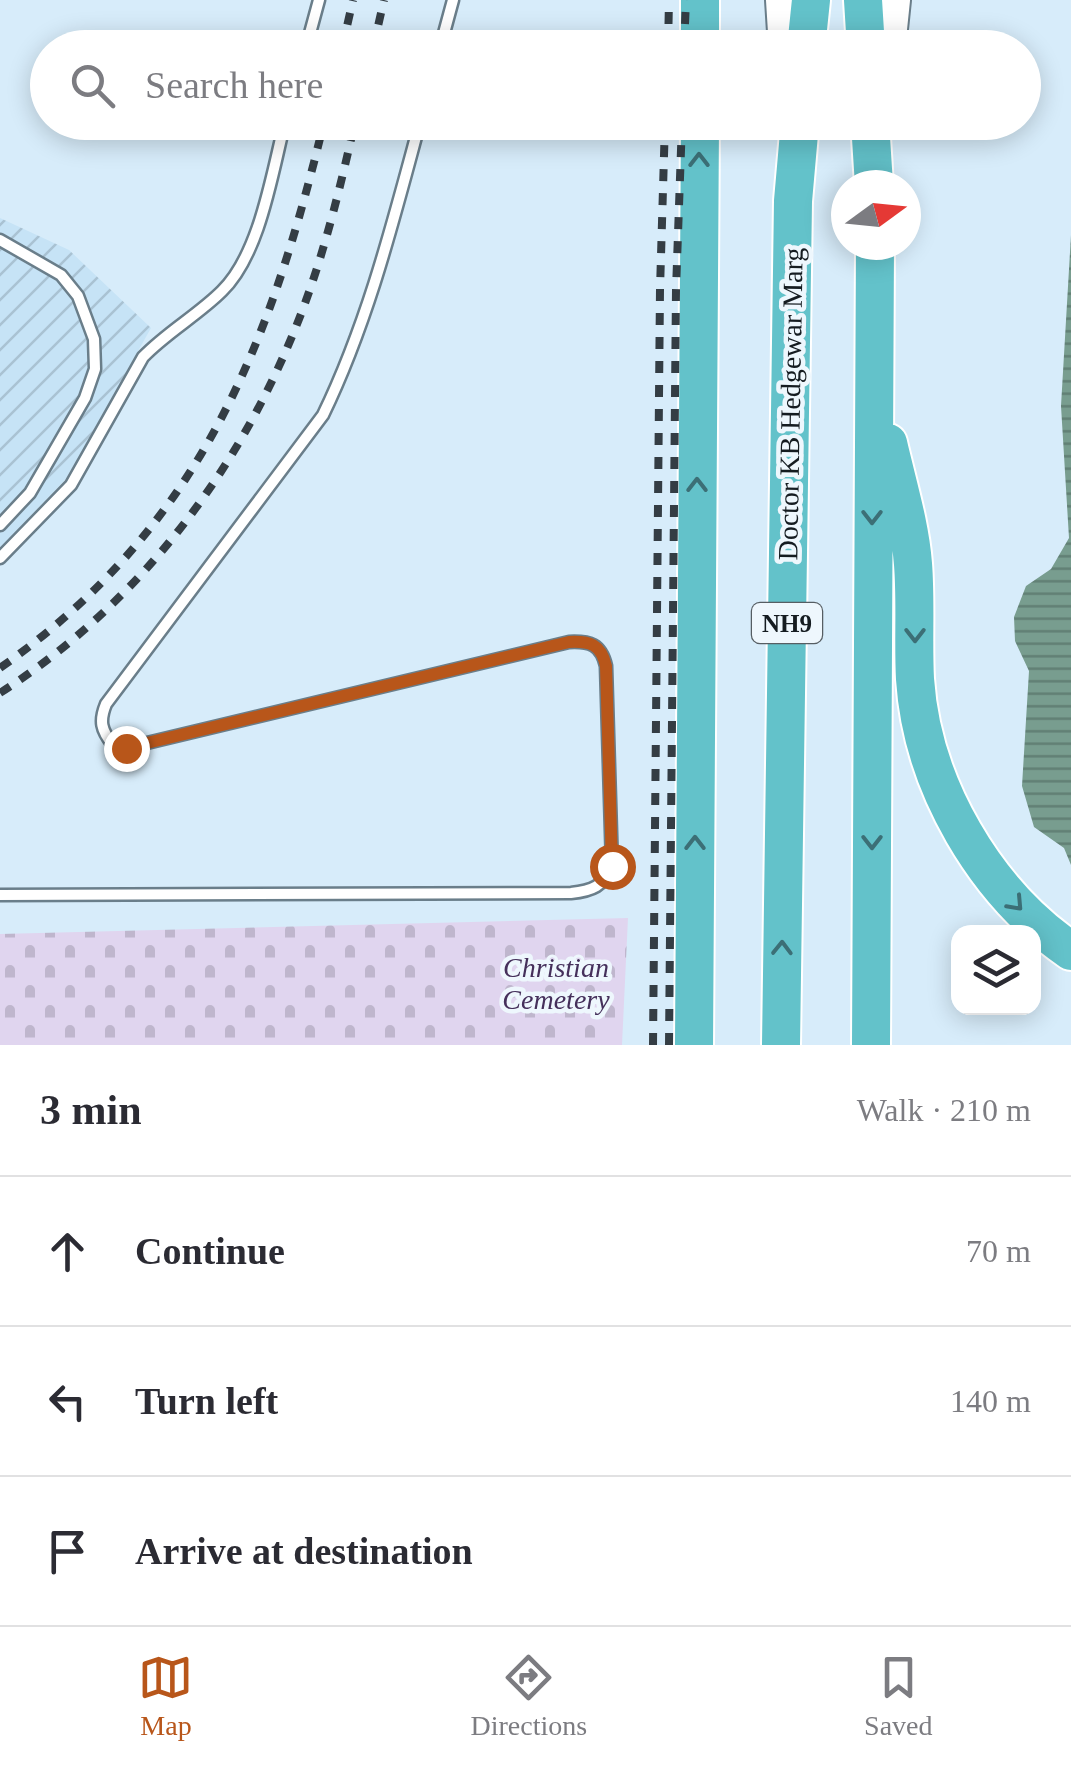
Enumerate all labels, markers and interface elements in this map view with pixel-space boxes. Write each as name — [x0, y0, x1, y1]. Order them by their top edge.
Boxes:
search box — [30, 30, 1041, 140]
icon: search — [65, 58, 120, 113]
text: Search here — [145, 64, 323, 106]
one-way arrow — [688, 151, 710, 166]
north arrow — [831, 170, 921, 260]
street label: Doctor KB Hedgewar Marg — [772, 247, 809, 561]
one-way arrow — [687, 476, 708, 492]
one-way arrow — [861, 510, 883, 526]
road number: NH9 — [752, 603, 822, 643]
one-way arrow — [904, 628, 926, 644]
route end — [104, 726, 150, 772]
one-way arrow — [684, 834, 706, 850]
one-way arrow — [861, 836, 883, 851]
route start — [590, 844, 636, 890]
one-way arrow — [1004, 893, 1022, 911]
map controls — [951, 925, 1041, 1015]
button: layers — [951, 925, 1041, 1015]
one-way arrow — [772, 939, 793, 955]
park label: Christian Cemetery — [502, 952, 610, 1015]
text: 3 min — [40, 1087, 142, 1133]
text: Walk · 210 m — [857, 1092, 1031, 1128]
icon: ahead — [40, 1224, 95, 1279]
text: Continue — [135, 1230, 285, 1272]
text: 70 m — [966, 1233, 1031, 1269]
icon: left — [40, 1374, 95, 1429]
text: Turn left — [135, 1380, 278, 1422]
text: 140 m — [950, 1383, 1031, 1419]
icon: arrive — [40, 1524, 95, 1579]
text: Arrive at destination — [135, 1530, 473, 1572]
tab: Map — [138, 1650, 193, 1742]
tab: Directions — [470, 1650, 587, 1742]
tab: Saved — [864, 1650, 933, 1742]

